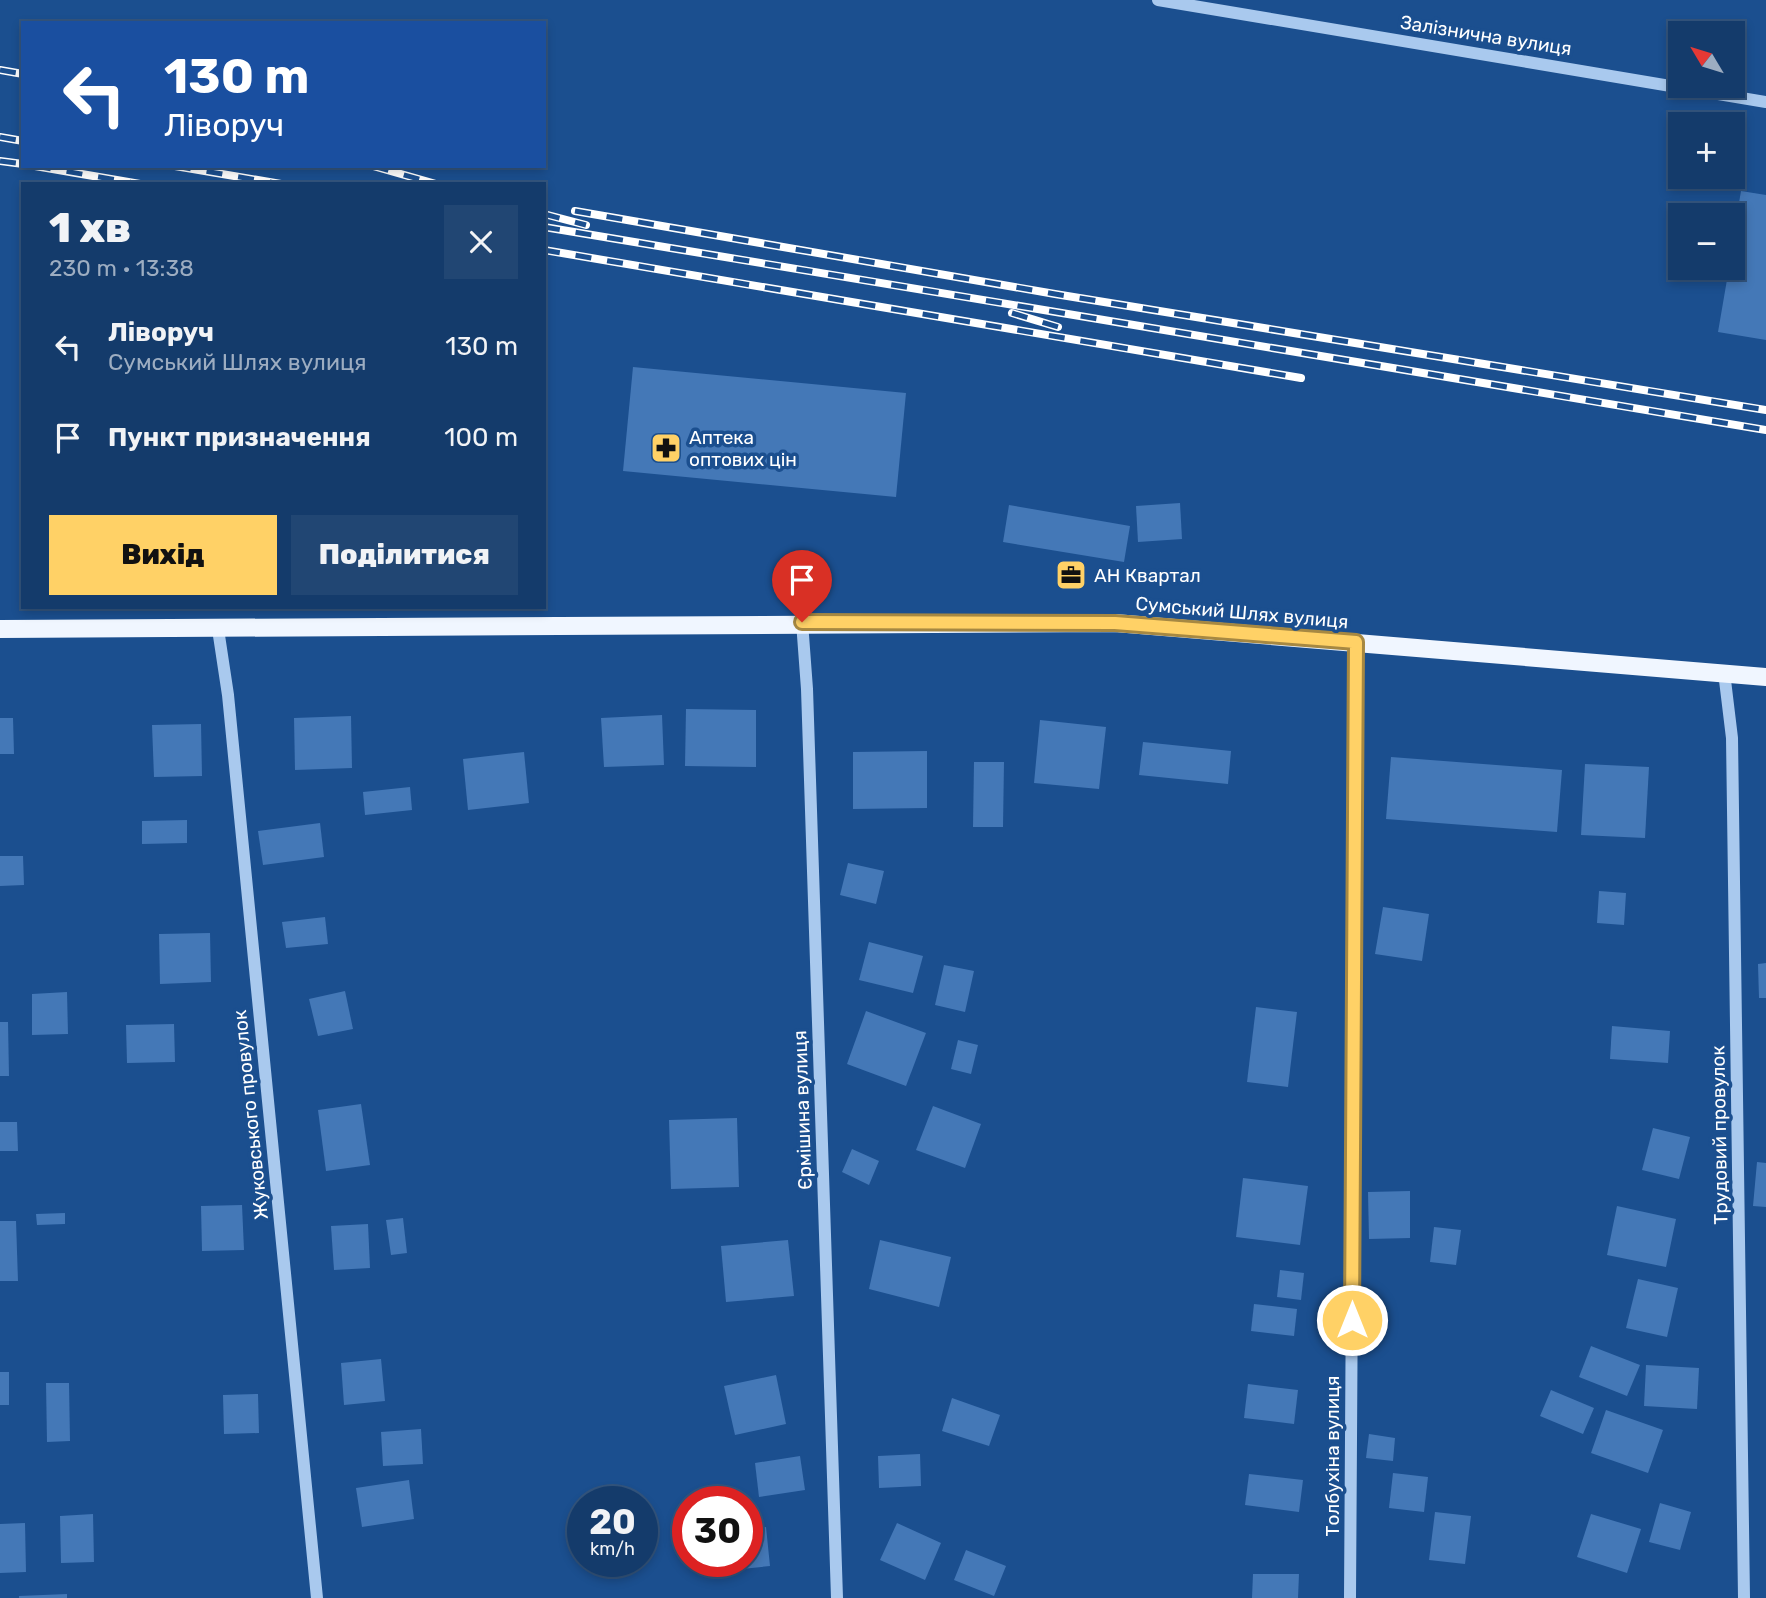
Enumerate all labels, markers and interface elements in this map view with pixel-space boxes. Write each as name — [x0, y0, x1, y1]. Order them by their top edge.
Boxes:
street label: Залізнична вулиця — [1399, 11, 1573, 60]
north arrow — [1668, 21, 1745, 98]
map controls — [1668, 21, 1745, 280]
text: 130 m — [164, 47, 309, 105]
icon: left — [49, 49, 140, 140]
text: Ліворуч — [164, 106, 284, 144]
button: + — [1668, 112, 1745, 189]
text: 1 хв — [49, 203, 131, 253]
button: − — [1668, 203, 1745, 280]
button: close — [444, 205, 518, 279]
text: 230 m · 13:38 — [49, 254, 194, 282]
text: Ліворуч — [108, 317, 214, 348]
icon: left — [49, 328, 87, 366]
text: 130 m — [445, 331, 518, 362]
text: Сумський Шлях вулиця — [108, 348, 367, 376]
icon: arrive — [49, 419, 87, 457]
text: Пункт призначення — [108, 422, 371, 453]
text: 100 m — [444, 422, 518, 453]
place label: Аптека оптових цін — [689, 426, 797, 471]
pharmacy icon: Аптека оптових цін — [649, 431, 683, 465]
button: Вихід — [49, 515, 277, 595]
button: Поділитися — [291, 515, 518, 595]
pin — [772, 550, 832, 622]
office icon: АН Квартал — [1054, 558, 1088, 592]
icon: arrive — [783, 561, 821, 599]
place label: АН Квартал — [1094, 564, 1201, 587]
street label: Сумський Шлях вулиця — [1135, 592, 1349, 633]
street label: Жуковського провулок — [228, 1009, 273, 1221]
street label: Єрмішина вулиця — [788, 1030, 817, 1190]
street label: Трудовий провулок — [1706, 1045, 1733, 1225]
position arrow — [1315, 1283, 1389, 1357]
street label: Толбухіна вулиця — [1321, 1376, 1344, 1536]
speed limit sign: 30 — [672, 1486, 763, 1577]
text: 20 — [589, 1501, 636, 1543]
text: km/h — [590, 1538, 635, 1560]

